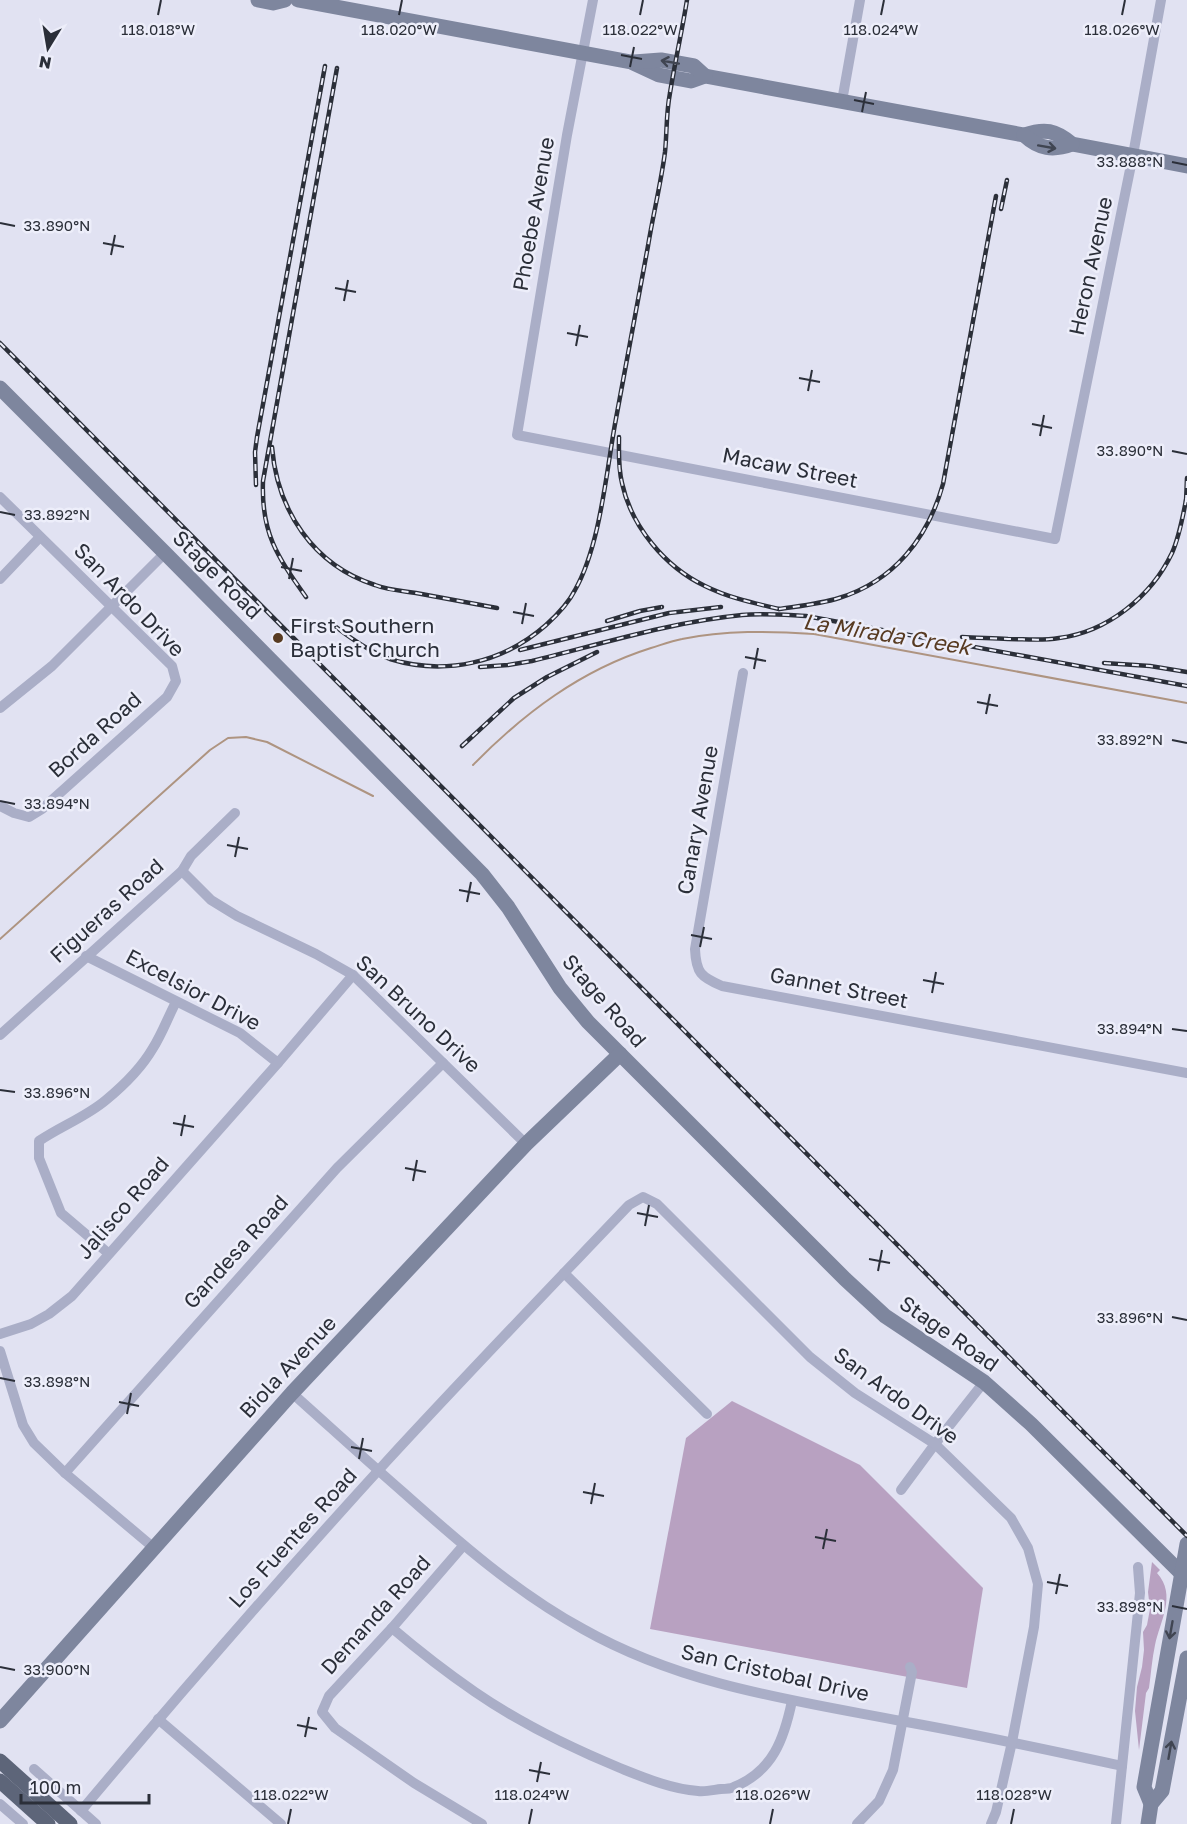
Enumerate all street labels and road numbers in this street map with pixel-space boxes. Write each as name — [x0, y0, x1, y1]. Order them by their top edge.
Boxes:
street label: Phoebe Avenue — [507, 135, 559, 293]
street label: Heron Avenue — [1063, 194, 1117, 337]
street label: Macaw Street — [720, 441, 860, 493]
street label: Stage Road — [168, 524, 268, 624]
street label: San Ardo Drive — [69, 537, 191, 662]
street label: Borda Road — [42, 686, 146, 783]
street label: Canary Avenue — [671, 743, 723, 896]
street label: Figueras Road — [44, 853, 168, 968]
street label: Excelsior Drive — [122, 943, 265, 1036]
street label: Stage Road — [557, 948, 652, 1052]
street label: San Bruno Drive — [351, 949, 487, 1078]
street label: Gannet Street — [768, 961, 911, 1013]
street label: Jalisco Road — [71, 1151, 174, 1264]
street label: Gandesa Road — [177, 1189, 293, 1314]
street label: Stage Road — [895, 1290, 1004, 1377]
street label: Biola Avenue — [233, 1310, 341, 1423]
street label: San Ardo Drive — [829, 1341, 964, 1449]
street label: Los Fuentes Road — [223, 1462, 362, 1613]
street label: Demanda Road — [315, 1549, 436, 1679]
street label: San Cristobal Drive — [679, 1638, 872, 1706]

